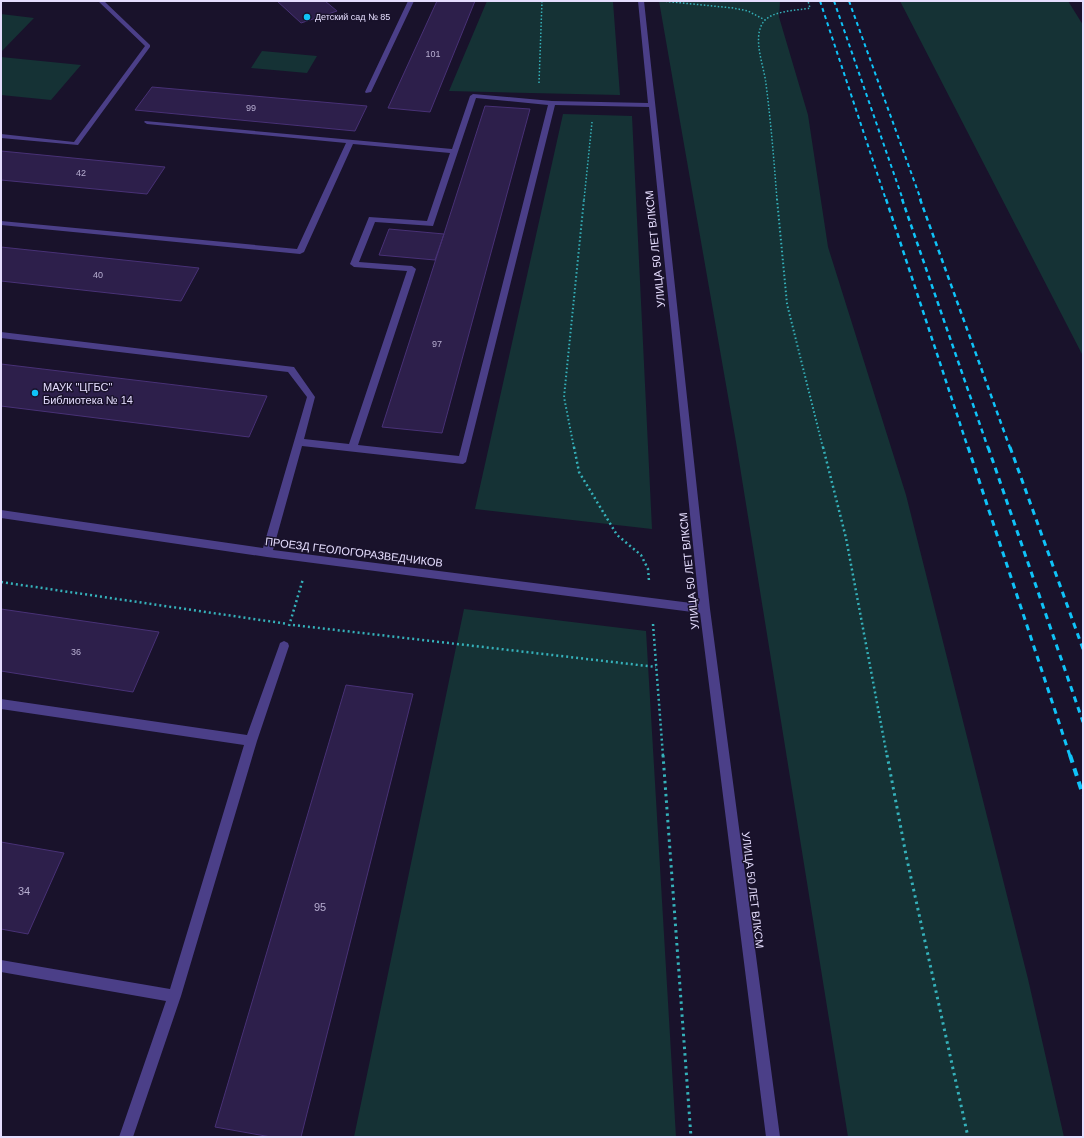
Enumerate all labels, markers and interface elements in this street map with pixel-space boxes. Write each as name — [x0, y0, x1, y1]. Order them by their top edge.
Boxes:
marker: Детский сад № 85 — [302, 12, 312, 22]
place label: Детский сад № 85 — [315, 12, 390, 22]
house number: 101 — [425, 49, 441, 59]
house number: 99 — [246, 103, 256, 113]
house number: 42 — [76, 168, 86, 178]
street label: УЛИЦА 50 ЛЕТ ВЛКСМ — [643, 190, 667, 308]
house number: 40 — [93, 270, 103, 280]
house number: 97 — [432, 339, 442, 349]
place label: МАУК "ЦГБС" Библиотека № 14 — [43, 381, 133, 406]
marker: МАУК "ЦГБС" Библиотека № 14 — [30, 388, 40, 398]
street label: УЛИЦА 50 ЛЕТ ВЛКСМ — [677, 512, 701, 630]
street label: ПРОЕЗД ГЕОЛОГОРАЗВЕДЧИКОВ — [265, 535, 443, 569]
house number: 36 — [71, 647, 81, 657]
street label: УЛИЦА 50 ЛЕТ ВЛКСМ — [740, 831, 766, 949]
house number: 34 — [18, 885, 30, 897]
house number: 95 — [314, 901, 326, 913]

